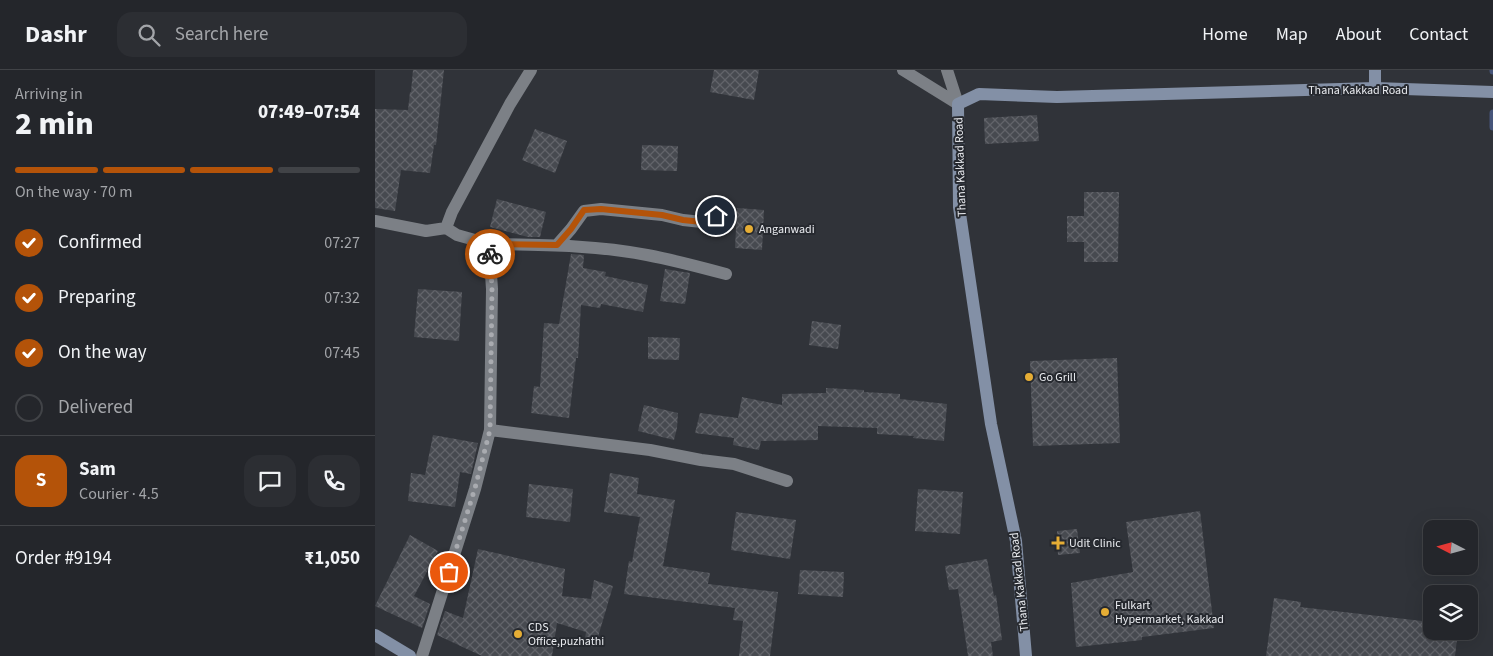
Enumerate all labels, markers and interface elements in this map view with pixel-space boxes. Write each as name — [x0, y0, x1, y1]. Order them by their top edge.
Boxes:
search box — [117, 12, 467, 57]
text: Dashr — [25, 17, 87, 52]
icon: search — [135, 21, 163, 49]
text: Search here — [175, 21, 268, 48]
text: Home — [1202, 22, 1248, 47]
text: Map — [1276, 22, 1308, 47]
text: About — [1336, 22, 1381, 47]
text: Contact — [1409, 22, 1468, 47]
street label: Thana Kakkad Road — [1308, 82, 1408, 99]
text: Arriving in — [15, 83, 83, 105]
text: 07:49–07:54 — [258, 99, 360, 126]
text: 2 min — [15, 101, 94, 147]
street label: Thana Kakkad Road — [950, 117, 971, 217]
text: On the way · 70 m — [15, 181, 132, 203]
pin — [695, 195, 737, 237]
icon: home — [702, 202, 730, 230]
place label: Anganwadi — [759, 221, 815, 238]
marker: Anganwadi — [743, 223, 755, 235]
icon: check — [15, 229, 43, 257]
text: Confirmed — [58, 229, 142, 256]
courier — [465, 229, 515, 279]
text: 07:27 — [324, 232, 360, 254]
icon: bike — [476, 240, 504, 268]
icon: check — [15, 284, 43, 312]
text: Preparing — [58, 284, 136, 311]
text: 07:32 — [324, 287, 360, 309]
icon: check — [15, 339, 43, 367]
text: On the way — [58, 339, 147, 366]
text: 07:45 — [324, 342, 360, 364]
place label: Go Grill — [1039, 369, 1076, 386]
marker: Go Grill — [1023, 371, 1035, 383]
text: Delivered — [58, 394, 133, 421]
button: chat — [244, 455, 296, 507]
button: phone — [308, 455, 360, 507]
text: Sam — [79, 456, 116, 483]
text: S — [36, 467, 46, 494]
text: Courier · 4.5 — [79, 483, 159, 505]
north arrow — [1423, 520, 1477, 575]
map controls — [1423, 520, 1478, 640]
street label: Thana Kakkad Road — [1006, 532, 1033, 632]
place label: Udit Clinic — [1069, 535, 1121, 552]
marker: Udit Clinic — [1051, 536, 1065, 550]
text: Order #9194 — [15, 545, 112, 572]
text: ₹1,050 — [304, 545, 360, 572]
pin — [428, 551, 470, 593]
icon: bag — [435, 558, 463, 586]
button: layers — [1423, 585, 1478, 640]
place label: Fulkart Hypermarket, Kakkad — [1115, 597, 1224, 628]
marker: Fulkart Hypermarket, Kakkad — [1099, 606, 1111, 618]
place label: CDS Office,puzhathi — [528, 619, 604, 650]
marker: CDS Office,puzhathi — [512, 628, 524, 640]

